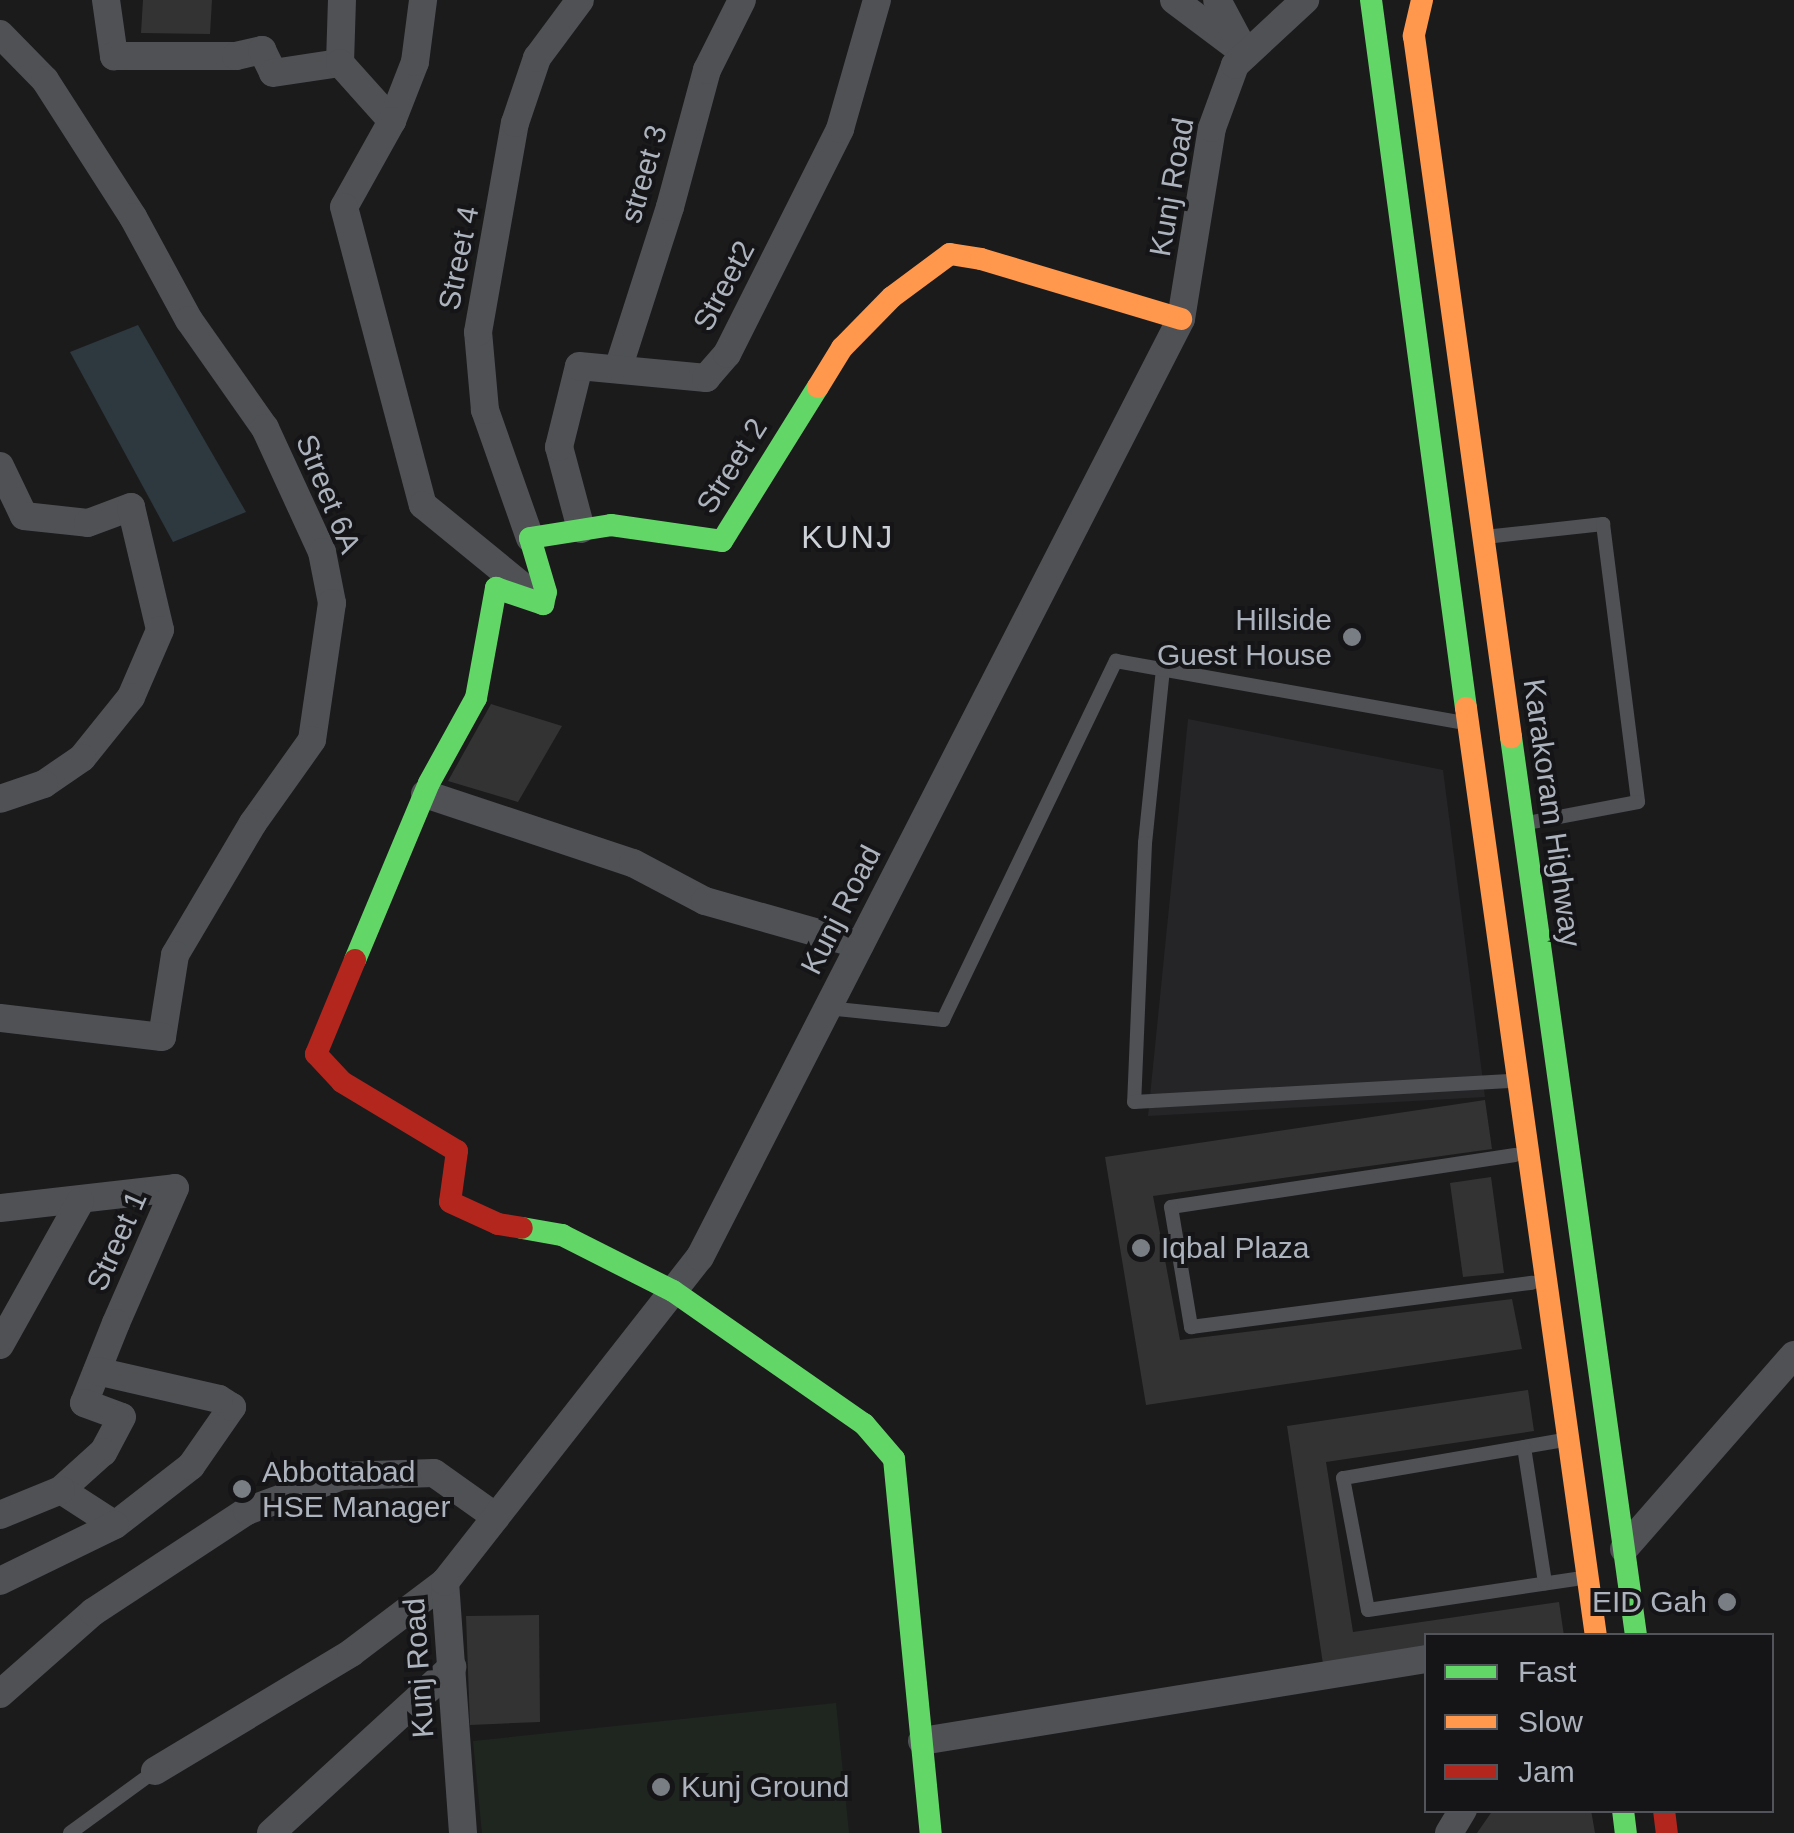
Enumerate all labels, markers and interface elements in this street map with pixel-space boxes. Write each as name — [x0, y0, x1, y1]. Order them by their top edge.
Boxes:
street label: Kunj Road — [1142, 115, 1202, 259]
street label: street 3 — [613, 121, 675, 227]
street label: Street 4 — [431, 203, 487, 313]
street label: Street2 — [685, 235, 763, 337]
street label: Street 2 — [689, 412, 775, 520]
street label: Street 6A — [288, 429, 368, 559]
district label: KUNJ — [801, 518, 895, 556]
place label: Hillside Guest House — [1157, 602, 1332, 672]
marker: Hillside Guest House — [1341, 626, 1363, 648]
street label: Karakoram Highway — [1515, 677, 1589, 949]
street label: Kunj Road — [793, 839, 889, 981]
street label: Street 1 — [79, 1186, 155, 1296]
place label: Iqbal Plaza — [1161, 1230, 1309, 1266]
marker: Iqbal Plaza — [1130, 1237, 1152, 1259]
place label: Abbottabad HSE Manager — [262, 1454, 450, 1524]
marker: Abbottabad HSE Manager — [231, 1478, 253, 1500]
place label: EID Gah — [1592, 1584, 1707, 1620]
marker: EID Gah — [1716, 1591, 1738, 1613]
street label: Kunj Road — [396, 1597, 442, 1739]
legend — [1424, 1633, 1774, 1813]
text: Fast — [1518, 1655, 1576, 1688]
text: Slow — [1518, 1705, 1583, 1738]
text: Jam — [1518, 1755, 1575, 1788]
place label: Kunj Ground — [681, 1769, 849, 1805]
marker: Kunj Ground — [650, 1776, 672, 1798]

